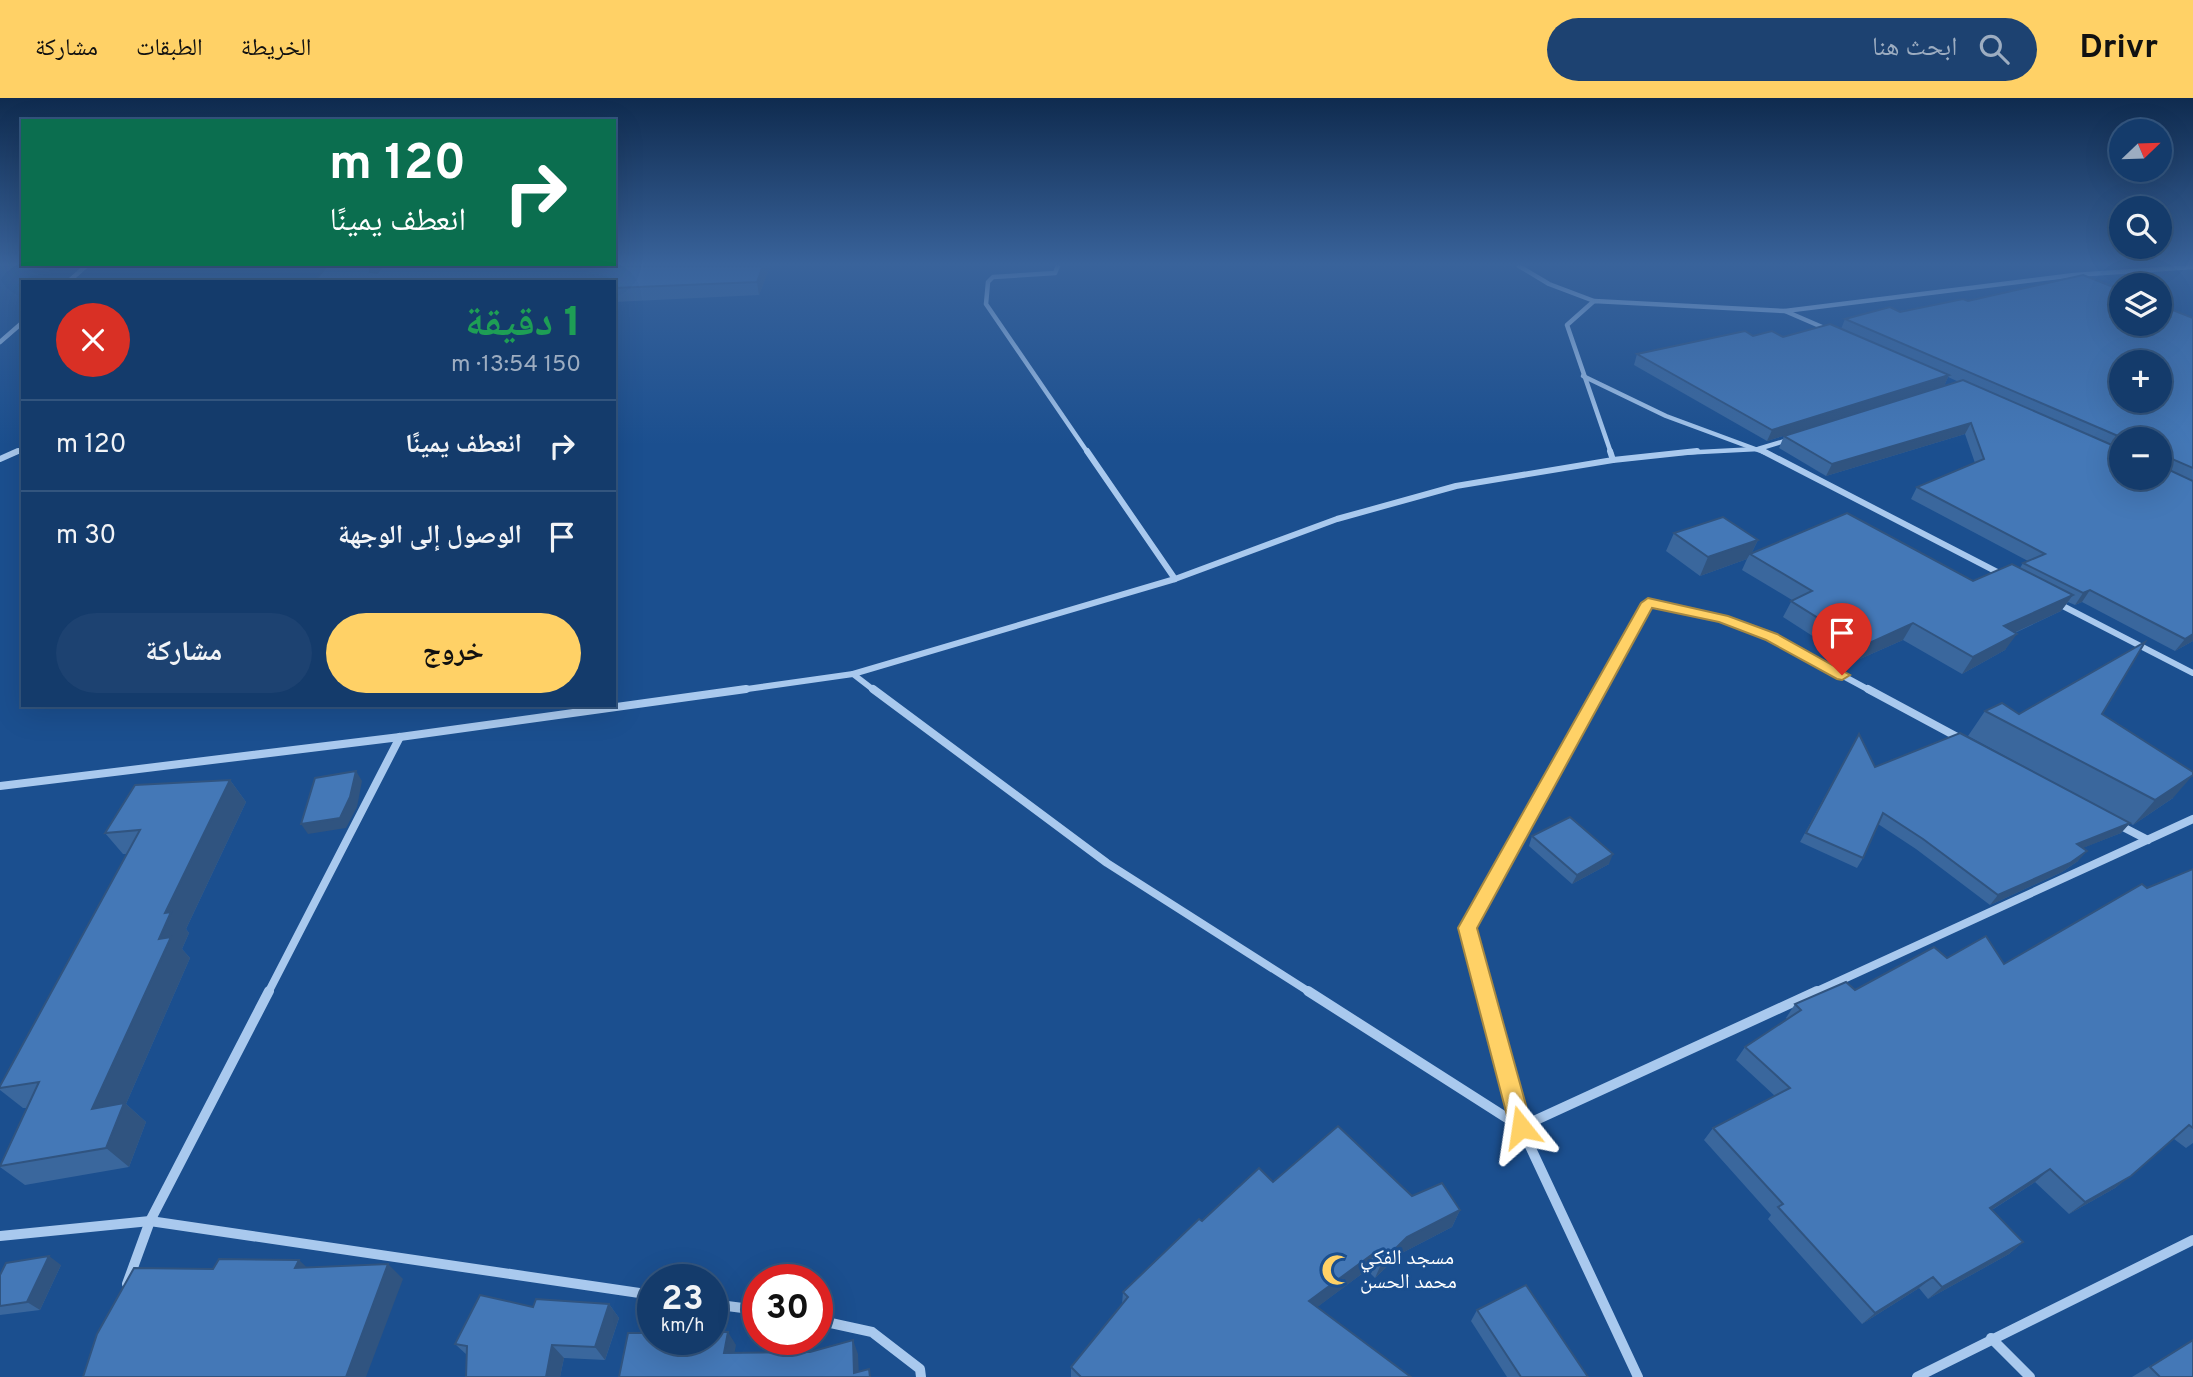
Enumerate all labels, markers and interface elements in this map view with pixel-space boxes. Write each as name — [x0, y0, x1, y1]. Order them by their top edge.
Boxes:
search box — [1547, 18, 2037, 81]
text: Drivr — [2079, 28, 2158, 70]
icon: search — [1975, 30, 2013, 68]
text: ابحث هنا — [1872, 32, 1957, 65]
text: مشاركة — [35, 34, 98, 64]
text: الطبقات — [136, 34, 203, 64]
text: الخريطة — [241, 34, 311, 64]
north arrow — [2109, 119, 2172, 182]
map controls — [2109, 119, 2172, 490]
text: 120 m — [329, 135, 466, 197]
icon: right — [490, 147, 581, 238]
button: search — [2109, 196, 2172, 259]
text: انعطف يمينًا — [329, 202, 466, 242]
button: layers — [2109, 273, 2172, 336]
text: 1 دقيقة — [465, 298, 581, 351]
button: close — [56, 303, 130, 377]
button: + — [2109, 350, 2172, 413]
text: 150 m · 13:54 — [451, 351, 581, 380]
icon: right — [543, 427, 581, 465]
button: − — [2109, 427, 2172, 490]
text: 120 m — [56, 429, 126, 462]
text: انعطف يمينًا — [405, 429, 522, 462]
icon: arrive — [543, 518, 581, 556]
text: 30 m — [56, 520, 116, 553]
text: الوصول إلى الوجهة — [338, 520, 522, 553]
pin — [1812, 603, 1872, 675]
button: مشاركة — [56, 613, 312, 693]
button: خروج — [326, 613, 581, 693]
icon: arrive — [1823, 614, 1861, 652]
position arrow — [1484, 1090, 1558, 1164]
place label: مسجد الفكي محمد الحسن — [1360, 1245, 1457, 1296]
mosque icon: مسجد الفكي محمد الحسن — [1320, 1253, 1354, 1287]
speed limit sign: 30 — [742, 1264, 833, 1355]
text: 23 — [661, 1278, 704, 1322]
text: km/h — [661, 1315, 704, 1338]

